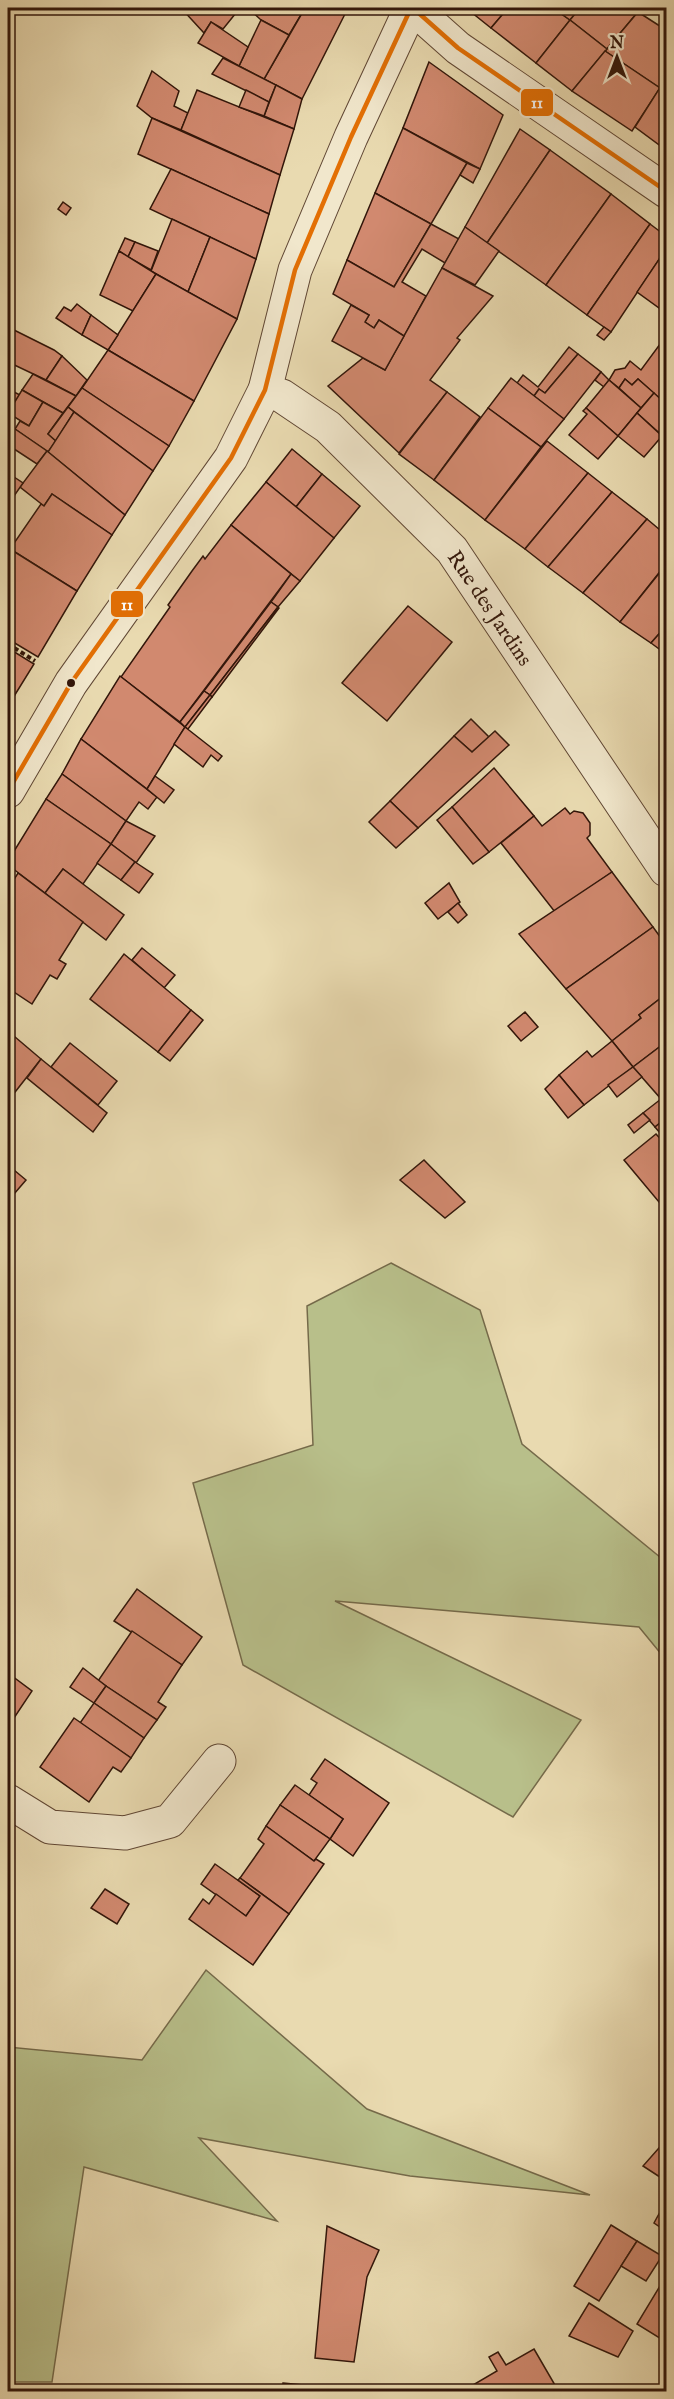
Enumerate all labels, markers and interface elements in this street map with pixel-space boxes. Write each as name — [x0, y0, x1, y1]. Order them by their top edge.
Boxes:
north arrow — [587, 27, 647, 87]
text: N — [609, 34, 624, 54]
line badge: 11 — [520, 88, 554, 117]
text: 11 — [531, 94, 543, 114]
street label: Rue des Jardins — [440, 546, 537, 672]
line badge: 11 — [110, 590, 144, 618]
text: 11 — [121, 596, 133, 616]
unlabelled marker — [65, 677, 77, 689]

